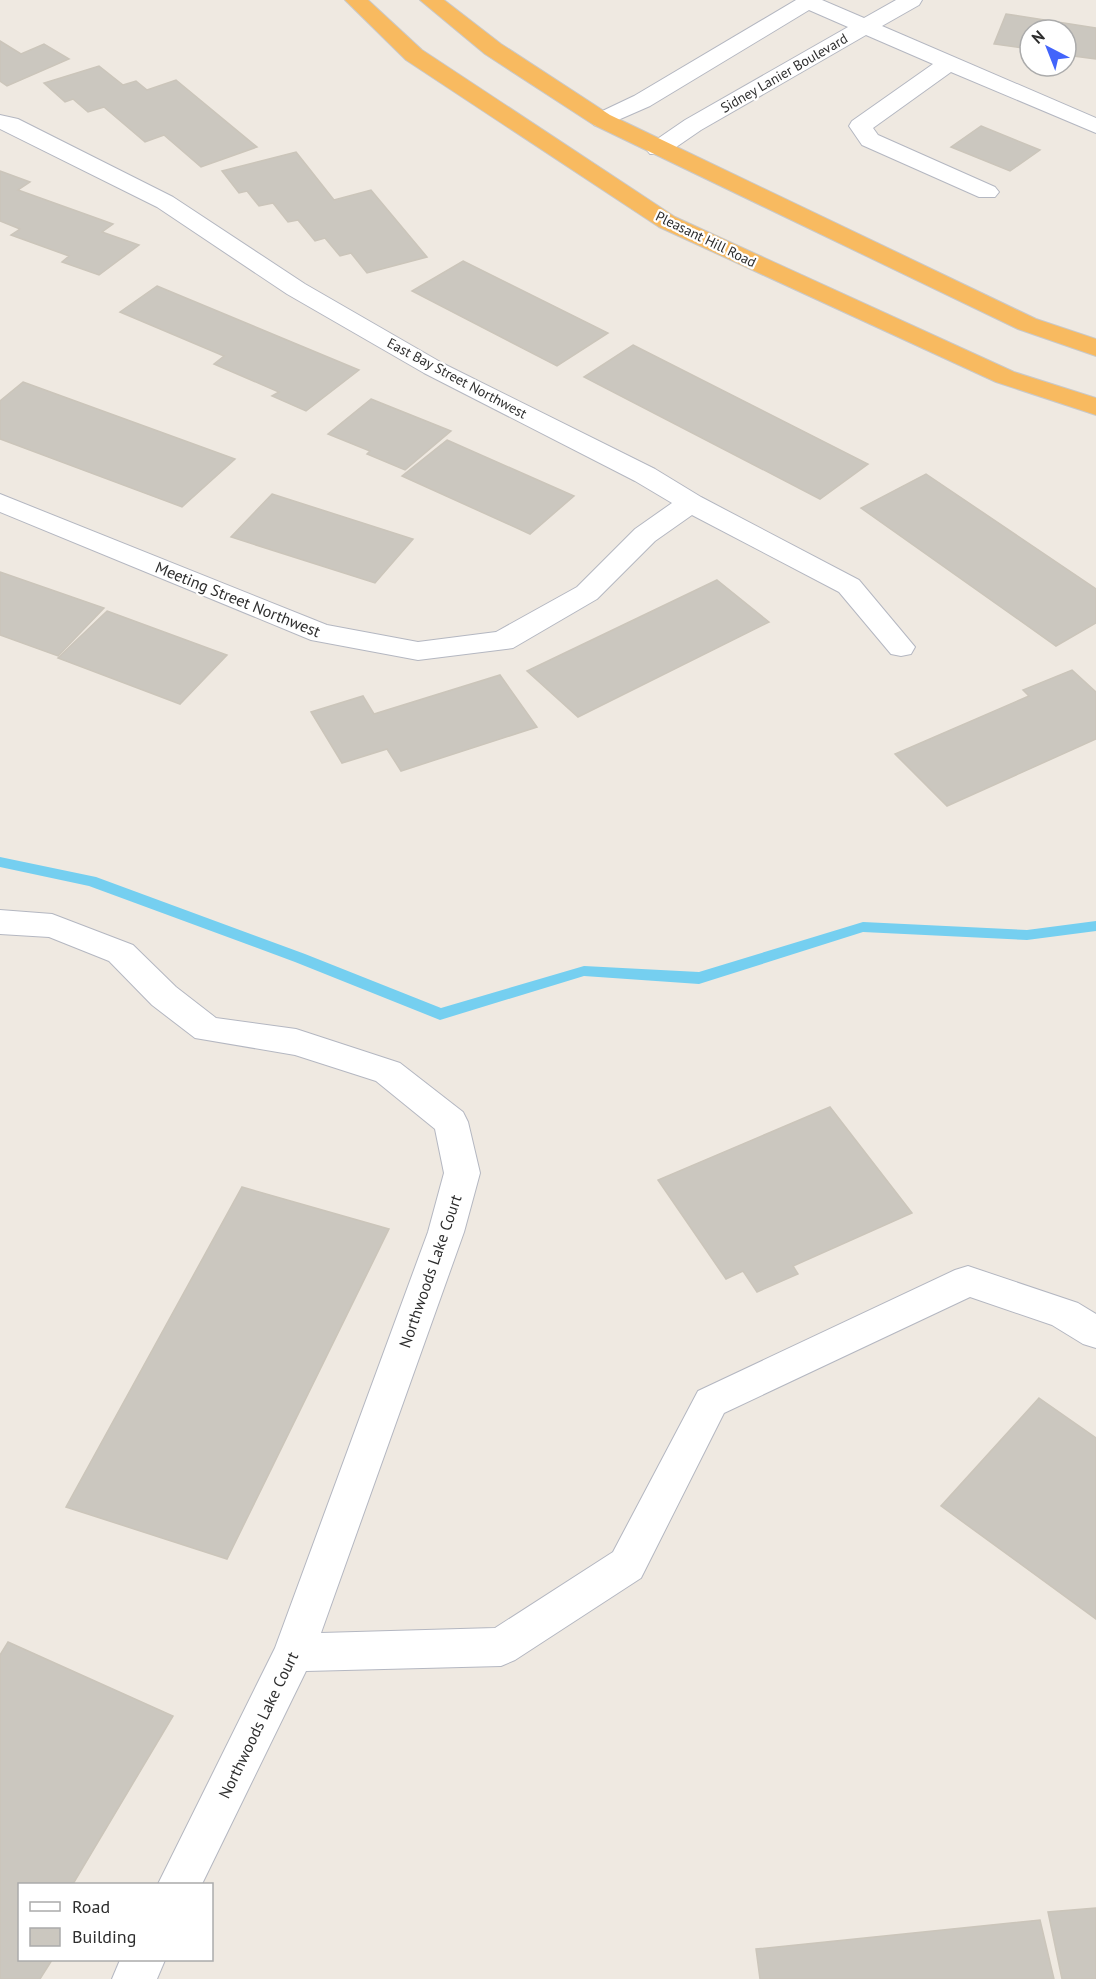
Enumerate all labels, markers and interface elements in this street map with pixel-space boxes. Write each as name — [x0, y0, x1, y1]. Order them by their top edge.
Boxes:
north arrow — [1018, 18, 1078, 78]
text: N — [1027, 26, 1049, 48]
street label: Sidney Lanier Boulevard — [717, 29, 851, 117]
street label: Pleasant Hill Road — [653, 207, 759, 271]
street label: East Bay Street Northwest — [384, 334, 530, 423]
street label: Meeting Street Northwest — [152, 557, 324, 642]
street label: Northwoods Lake Court — [394, 1191, 466, 1350]
street label: Northwoods Lake Court — [214, 1648, 302, 1802]
legend — [18, 1883, 213, 1961]
text: Road — [72, 1895, 110, 1918]
text: Building — [72, 1925, 136, 1948]

